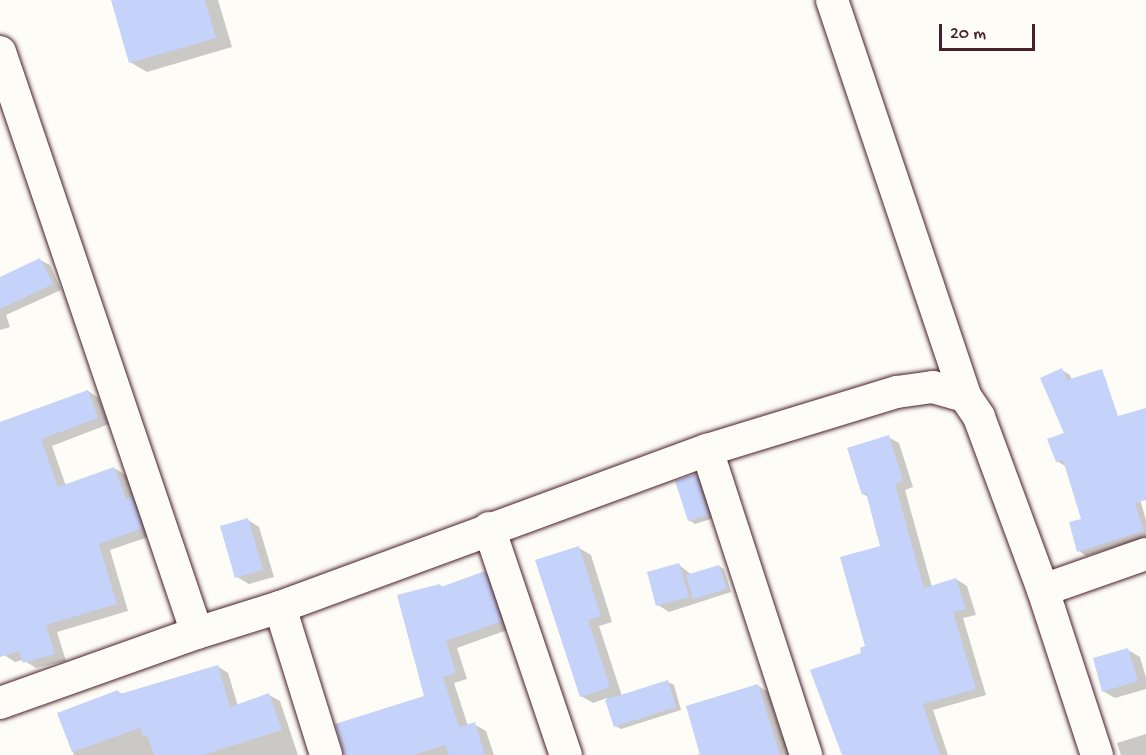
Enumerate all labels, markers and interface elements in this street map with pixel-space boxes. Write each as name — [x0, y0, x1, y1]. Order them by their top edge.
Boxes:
scale bar — [942, 12, 1038, 50]
text: 20 m — [950, 24, 986, 45]

